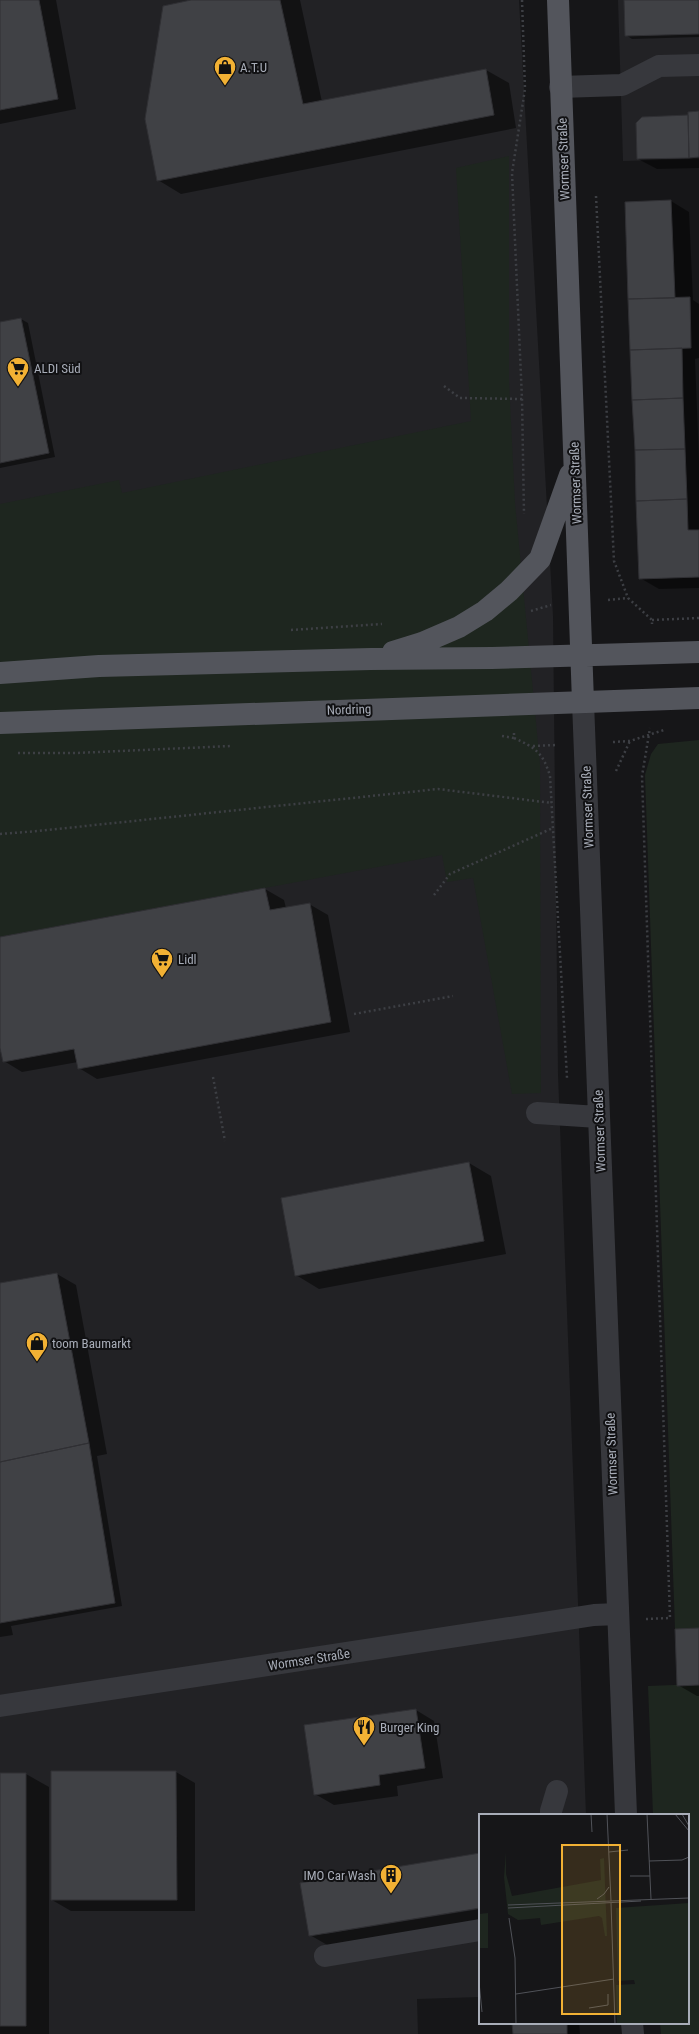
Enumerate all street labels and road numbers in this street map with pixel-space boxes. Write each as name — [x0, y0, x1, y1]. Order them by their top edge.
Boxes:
street label: Wormser Straße — [555, 118, 572, 200]
street label: Wormser Straße — [567, 442, 584, 524]
street label: Nordring — [327, 701, 372, 718]
street label: Wormser Straße — [579, 766, 596, 848]
street label: Wormser Straße — [591, 1090, 608, 1172]
street label: Wormser Straße — [603, 1413, 620, 1495]
street label: Wormser Straße — [267, 1646, 351, 1673]

